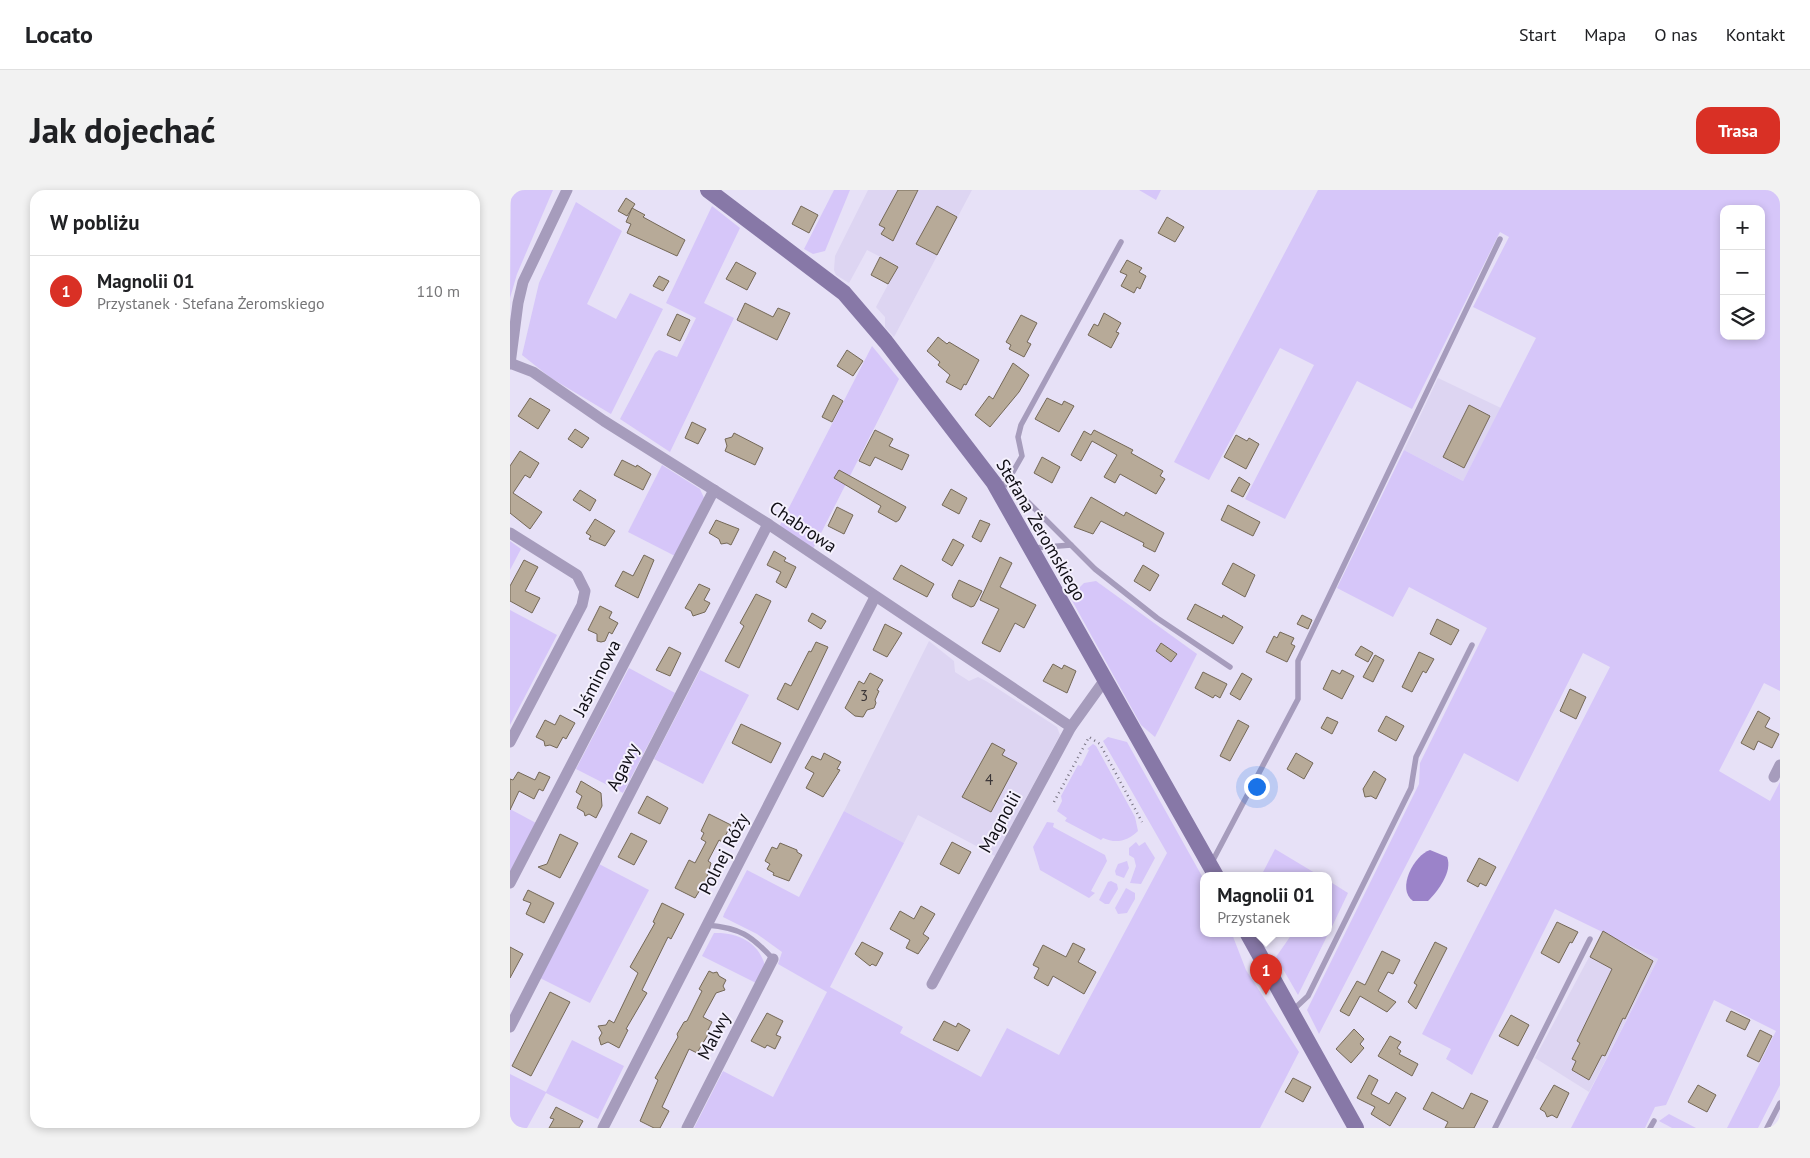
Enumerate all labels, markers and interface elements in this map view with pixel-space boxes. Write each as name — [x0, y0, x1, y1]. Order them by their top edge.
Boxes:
text: Locato — [25, 19, 93, 50]
text: Start — [1519, 23, 1556, 46]
text: Mapa — [1584, 23, 1626, 46]
text: O nas — [1654, 23, 1698, 46]
text: Kontakt — [1726, 23, 1785, 46]
text: Jak dojechać — [30, 107, 215, 153]
button: Trasa — [1696, 107, 1780, 154]
map controls — [1720, 205, 1765, 340]
button: + — [1720, 205, 1765, 250]
text: W pobliżu — [50, 209, 139, 236]
button: − — [1720, 250, 1765, 295]
text: Magnolii 01 — [97, 269, 195, 293]
text: 1 — [61, 281, 71, 301]
text: 110 m — [417, 281, 460, 301]
text: Przystanek · Stefana Żeromskiego — [97, 293, 325, 313]
button: layers — [1720, 295, 1765, 340]
street label: Stefana Żeromskiego — [991, 455, 1091, 605]
street label: Chabrowa — [765, 496, 841, 558]
street label: Jaśminowa — [567, 636, 626, 721]
house number: 3 — [860, 686, 868, 705]
street label: Agawy — [601, 738, 645, 795]
house number: 4 — [985, 770, 993, 789]
your location — [1244, 774, 1270, 800]
street label: Magnolii — [973, 787, 1026, 857]
street label: Polnej Róży — [693, 809, 754, 898]
popup — [1200, 872, 1332, 937]
text: Magnolii 01 — [1217, 883, 1315, 907]
text: Przystanek — [1217, 907, 1290, 927]
pin: 1 — [1250, 954, 1282, 995]
street label: Malwy — [692, 1008, 735, 1063]

